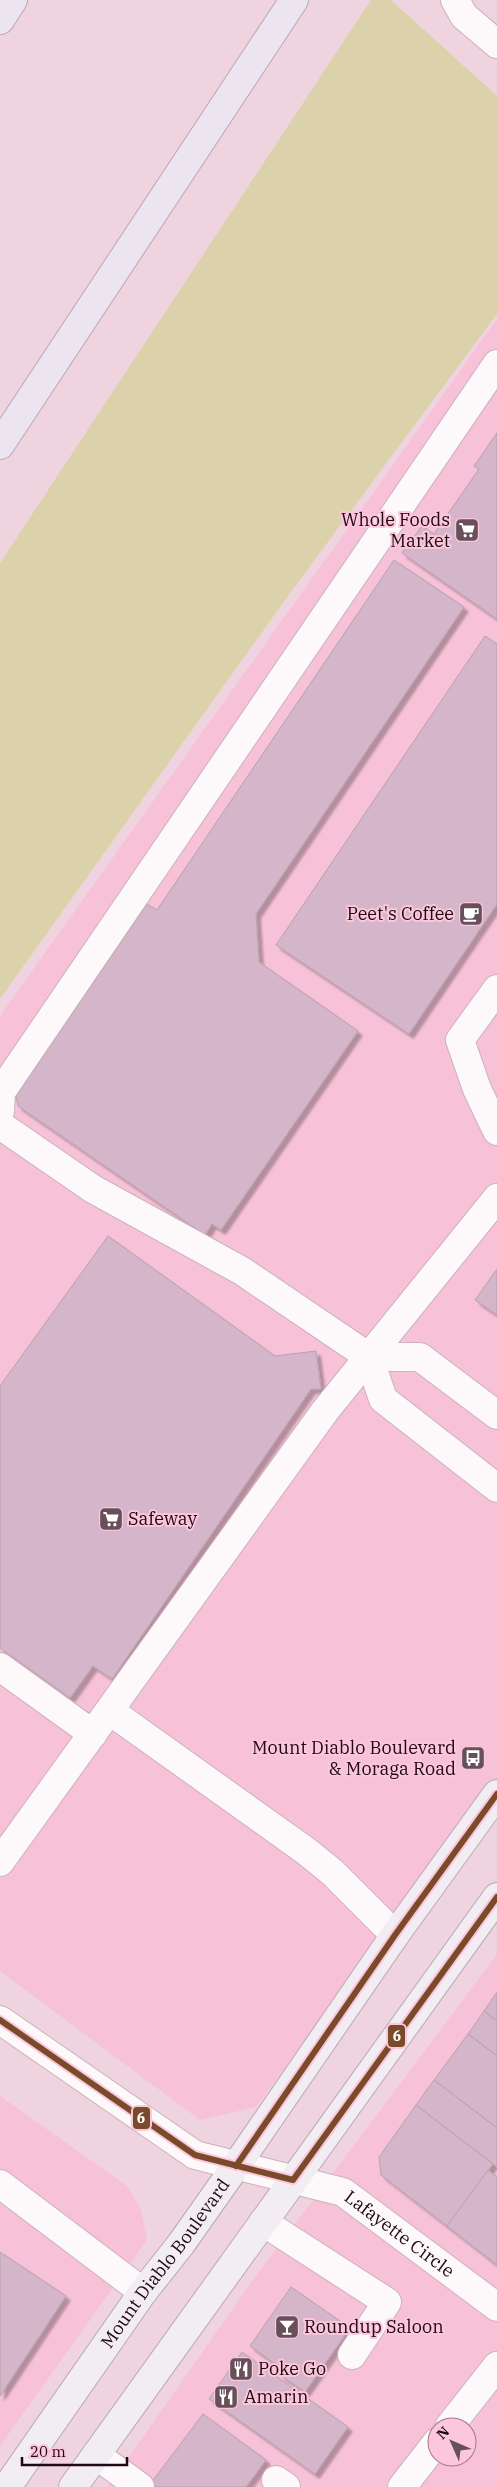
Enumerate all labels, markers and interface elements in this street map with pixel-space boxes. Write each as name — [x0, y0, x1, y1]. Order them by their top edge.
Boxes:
place label: Whole Foods Market — [341, 508, 450, 552]
supermarket icon: Whole Foods Market — [454, 517, 480, 543]
cafe icon: Peet's Coffee — [458, 901, 484, 927]
place label: Peet's Coffee — [347, 902, 454, 925]
supermarket icon: Safeway — [98, 1506, 124, 1532]
place label: Safeway — [128, 1507, 198, 1530]
place label: Mount Diablo Boulevard & Moraga Road — [252, 1736, 456, 1780]
bus stop icon: Mount Diablo Boulevard & Moraga Road — [460, 1745, 486, 1771]
line badge: 6 — [387, 2024, 406, 2048]
text: 6 — [393, 2027, 401, 2045]
line badge: 6 — [132, 2106, 151, 2130]
text: 6 — [137, 2109, 145, 2127]
street label: Mount Diablo Boulevard — [95, 2174, 234, 2352]
street label: Lafayette Circle — [340, 2185, 459, 2282]
bar icon: Roundup Saloon — [274, 2314, 300, 2340]
place label: Roundup Saloon — [304, 2315, 444, 2338]
restaurant icon: Poke Go — [228, 2356, 254, 2382]
place label: Poke Go — [258, 2357, 326, 2380]
restaurant icon: Amarin — [213, 2384, 239, 2410]
place label: Amarin — [244, 2385, 308, 2408]
north arrow — [427, 2417, 477, 2467]
text: N — [433, 2423, 453, 2443]
scale bar — [22, 2434, 128, 2466]
text: 20 m — [30, 2442, 66, 2461]

